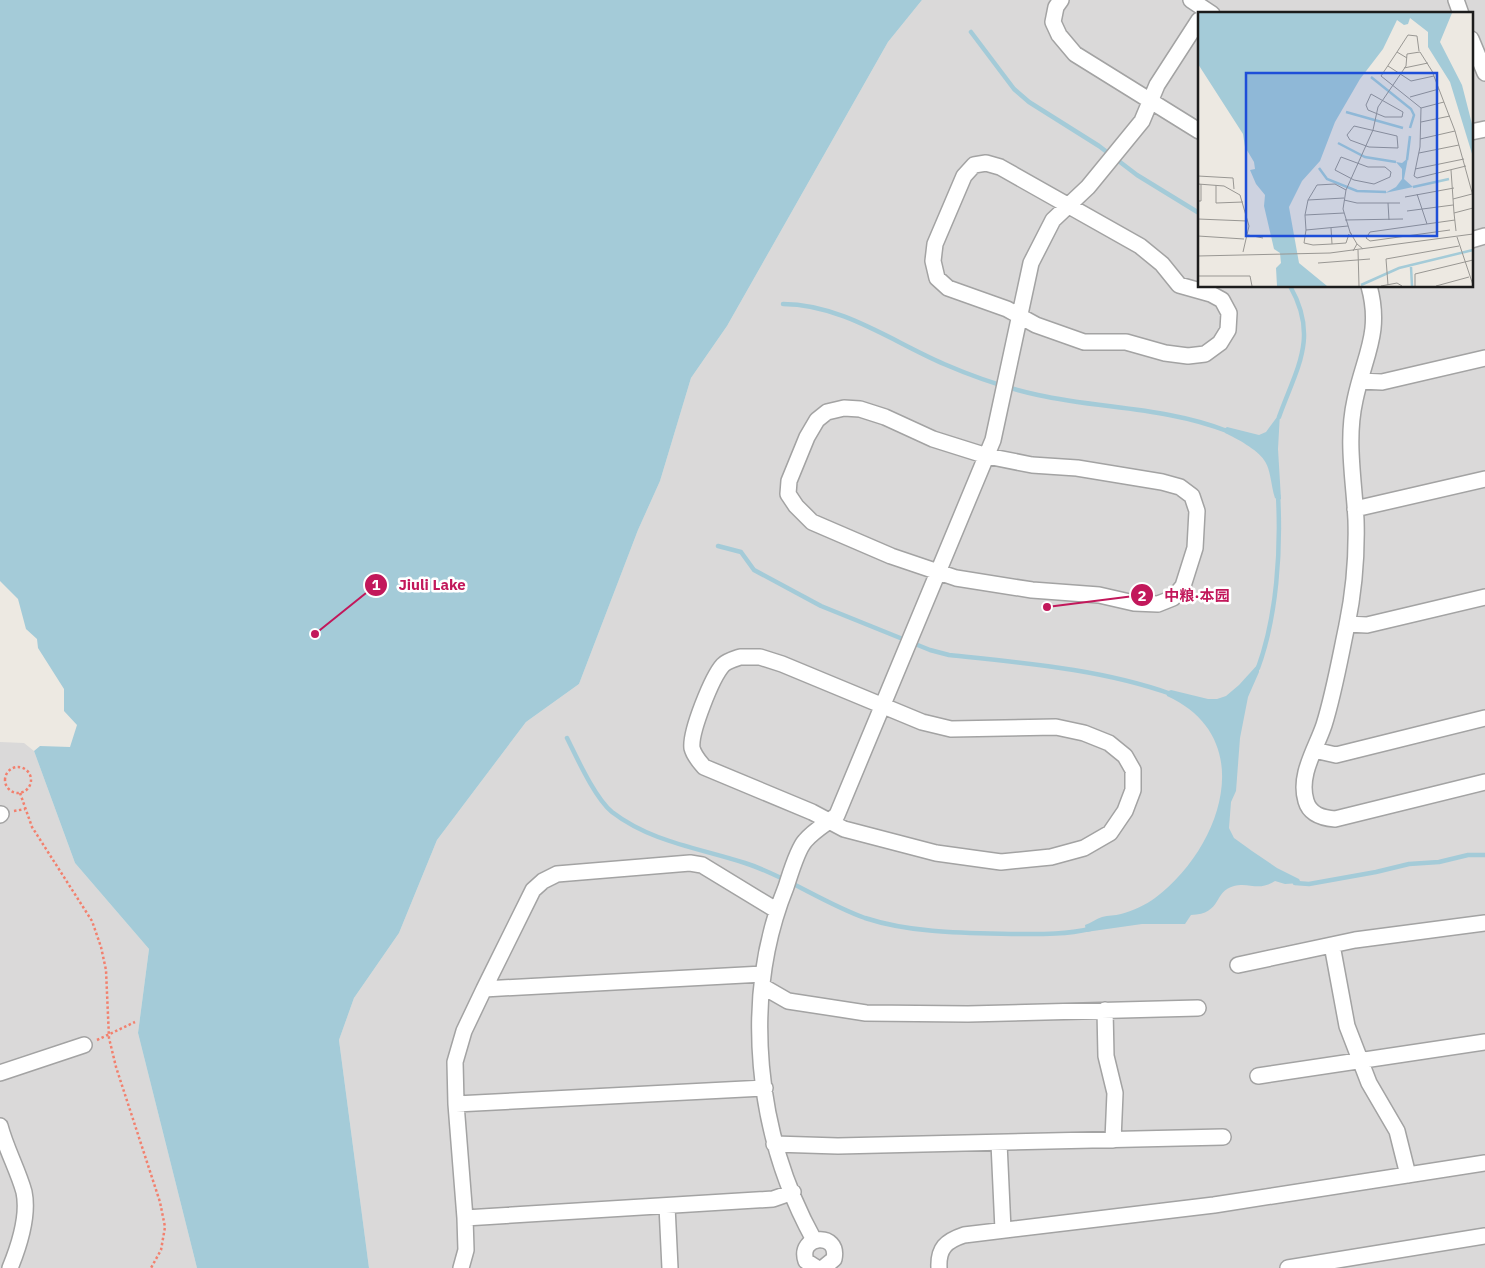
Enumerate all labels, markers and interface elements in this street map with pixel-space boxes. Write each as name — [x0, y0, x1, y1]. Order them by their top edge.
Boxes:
inset map — [1198, 12, 1472, 288]
callout: Jiuli Lake — [364, 570, 476, 600]
text: 1 — [371, 575, 381, 594]
text: Jiuli Lake — [398, 575, 466, 594]
callout: 中粮·本园 — [1129, 580, 1239, 610]
text: 2 — [1137, 586, 1147, 605]
text: 中粮·本园 — [1164, 586, 1230, 605]

